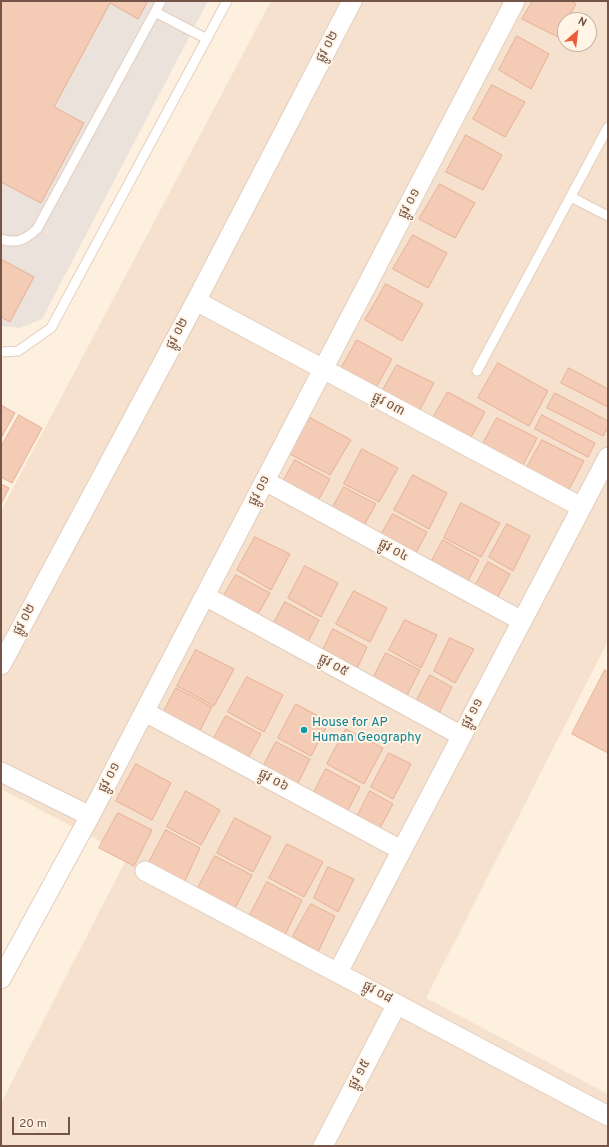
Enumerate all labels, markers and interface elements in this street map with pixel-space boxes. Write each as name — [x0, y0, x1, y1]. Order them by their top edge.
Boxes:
north arrow — [557, 12, 597, 52]
text: N — [575, 14, 589, 30]
street label: ផ្លូវ ០២ — [313, 29, 343, 65]
street label: ផ្លូវ ០១ — [396, 186, 424, 222]
street label: ផ្លូវ ០២ — [163, 316, 193, 352]
street label: ផ្លូវ ០៣ — [369, 390, 407, 420]
street label: ផ្លូវ ០១ — [246, 473, 274, 509]
street label: ផ្លូវ ០៤ — [375, 536, 411, 566]
street label: ផ្លូវ ០២ — [10, 602, 40, 638]
street label: ផ្លូវ ០៥ — [315, 651, 351, 681]
street label: ផ្លូវ ១១ — [459, 696, 487, 732]
place label: House for AP Human Geography — [312, 715, 421, 746]
marker: House for AP Human Geography — [299, 725, 309, 735]
street label: ផ្លូវ ០១ — [96, 760, 124, 796]
street label: ផ្លូវ ០៦ — [255, 767, 291, 795]
street label: ផ្លូវ ០៨ — [359, 979, 395, 1007]
street label: ផ្លូវ ១៥ — [346, 1057, 374, 1093]
scale bar — [14, 1109, 72, 1135]
text: 20 m — [19, 1116, 47, 1132]

